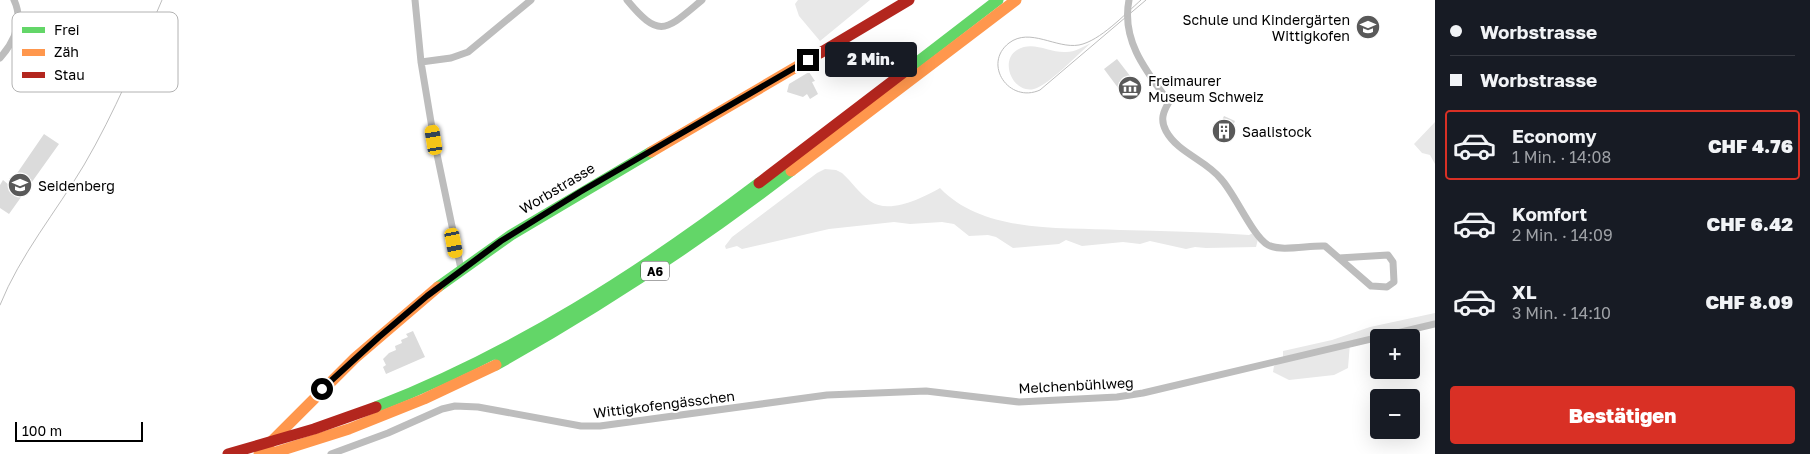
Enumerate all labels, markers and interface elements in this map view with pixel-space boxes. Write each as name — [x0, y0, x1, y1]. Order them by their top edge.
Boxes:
place label: Schule und Kindergärten Wittigkofen — [1183, 11, 1350, 44]
legend — [12, 12, 178, 92]
school or university icon: Schule und Kindergärten Wittigkofen — [1355, 14, 1381, 40]
text: Worbstrasse — [1480, 20, 1597, 43]
text: Frei — [54, 21, 80, 38]
callout: 2 Min. — [826, 42, 918, 78]
text: Zäh — [54, 43, 79, 60]
route end — [797, 49, 819, 71]
text: 2 Min. — [847, 49, 895, 69]
text: Stau — [54, 66, 85, 83]
text: Worbstrasse — [1480, 68, 1597, 91]
place label: Freimaurer Museum Schweiz — [1148, 72, 1264, 105]
museum icon: Freimaurer Museum Schweiz — [1117, 75, 1143, 101]
building icon: Saalistock — [1211, 118, 1237, 144]
place label: Saalistock — [1242, 123, 1312, 140]
icon: car — [1452, 123, 1497, 168]
car — [424, 124, 443, 156]
text: Economy — [1512, 124, 1597, 147]
text: CHF 4.76 — [1708, 134, 1793, 157]
text: 1 Min. · 14:08 — [1512, 147, 1611, 167]
street label: Worbstrasse — [516, 159, 598, 217]
school or university icon: Seidenberg — [7, 172, 33, 198]
place label: Seidenberg — [38, 177, 115, 194]
icon: car — [1452, 201, 1497, 246]
text: Komfort — [1512, 202, 1587, 225]
text: CHF 6.42 — [1707, 212, 1793, 235]
text: 2 Min. · 14:09 — [1512, 225, 1613, 245]
car — [443, 227, 464, 259]
road number: A6 — [641, 262, 669, 280]
icon: car — [1452, 279, 1497, 324]
text: XL — [1512, 280, 1537, 303]
text: CHF 8.09 — [1705, 290, 1793, 313]
text: 3 Min. · 14:10 — [1512, 303, 1611, 323]
map controls — [1370, 329, 1420, 439]
button: + — [1370, 329, 1420, 379]
street label: Melchenbühlweg — [1018, 373, 1134, 397]
route start — [311, 378, 333, 400]
button: Bestätigen — [1450, 386, 1795, 444]
street label: Wittigkofengässchen — [592, 387, 736, 421]
button: − — [1370, 389, 1420, 439]
scale bar — [15, 419, 142, 442]
text: 100 m — [22, 422, 62, 439]

